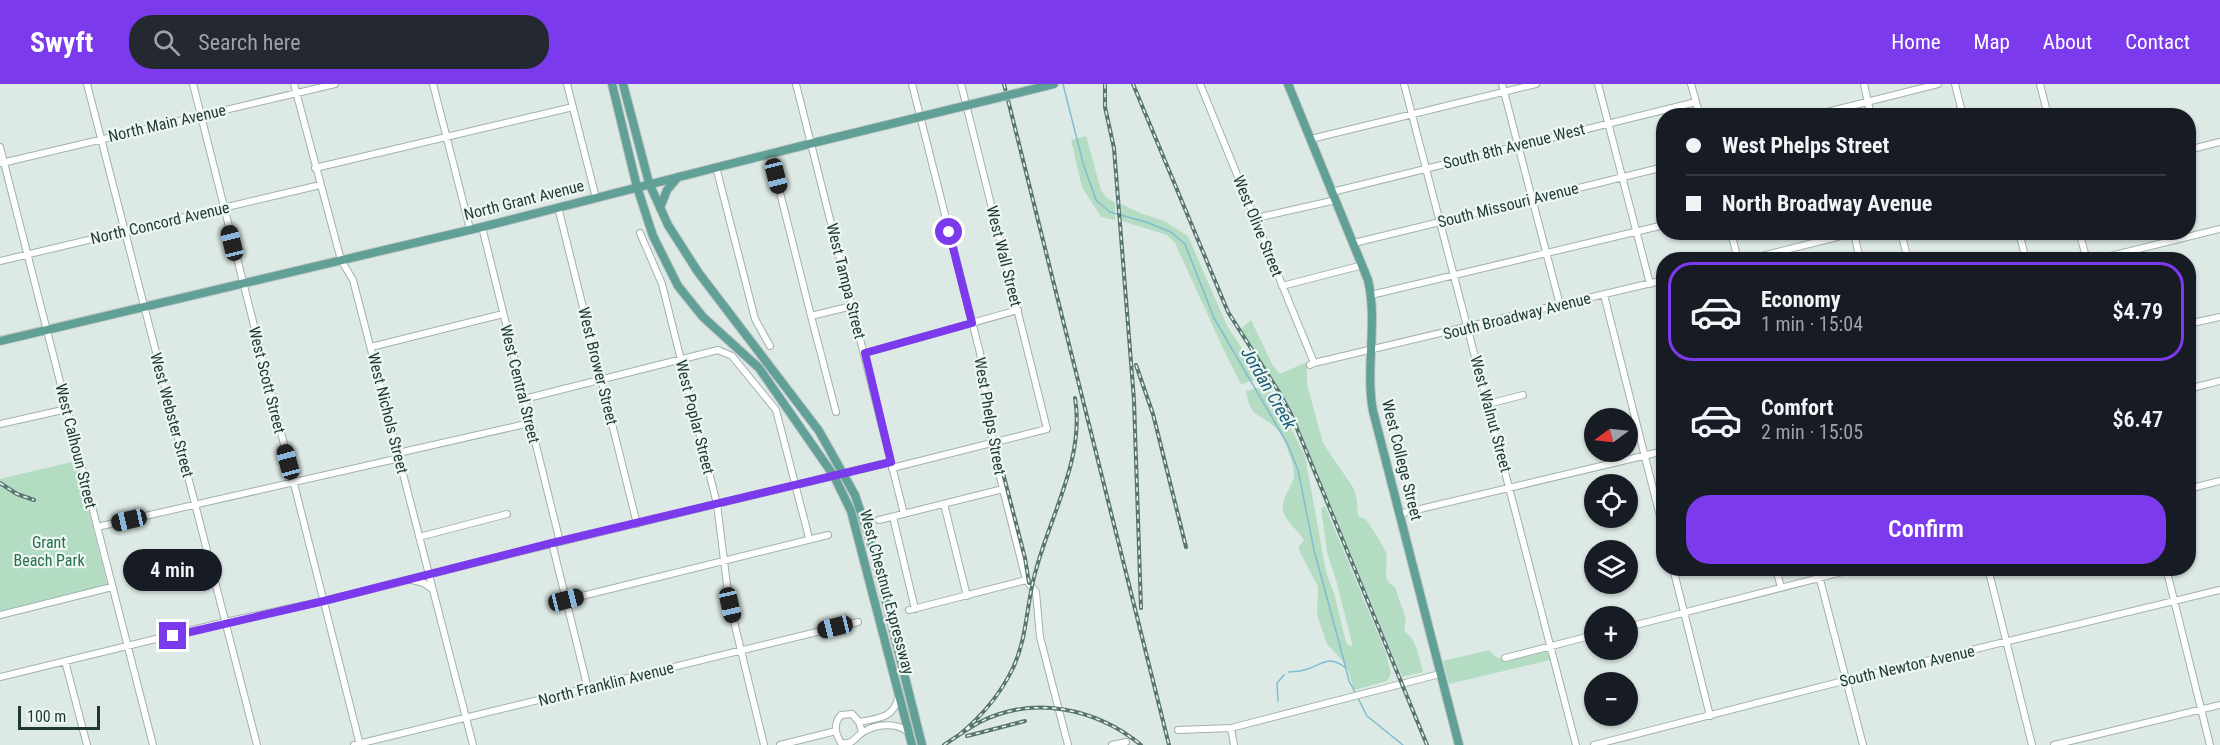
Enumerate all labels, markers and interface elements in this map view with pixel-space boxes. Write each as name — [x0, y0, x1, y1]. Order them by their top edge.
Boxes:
search box — [129, 15, 549, 69]
text: Swyft — [30, 26, 93, 59]
icon: search — [150, 26, 183, 59]
text: Search here — [198, 30, 301, 55]
text: Home — [1891, 30, 1941, 54]
text: Map — [1974, 30, 2010, 54]
text: About — [2043, 30, 2092, 54]
text: Contact — [2125, 30, 2190, 54]
street label: North Main Avenue — [106, 100, 228, 146]
street label: South 8th Avenue West — [1441, 119, 1587, 173]
text: West Phelps Street — [1722, 133, 1889, 158]
car — [763, 156, 789, 196]
street label: West Olive Street — [1229, 173, 1287, 280]
street label: North Grant Avenue — [462, 176, 586, 224]
street label: South Missouri Avenue — [1436, 178, 1580, 232]
text: North Broadway Avenue — [1722, 191, 1932, 216]
street label: North Concord Avenue — [89, 198, 231, 248]
street label: West Wall Street — [982, 204, 1026, 309]
route start — [935, 218, 962, 245]
street label: West Tampa Street — [822, 221, 870, 341]
car — [219, 223, 245, 263]
icon: car — [1689, 285, 1743, 339]
text: Economy — [1761, 287, 1841, 312]
street label: South Broadway Avenue — [1441, 288, 1593, 344]
text: $4.79 — [2112, 299, 2163, 324]
street label: West Brower Street — [574, 305, 622, 427]
text: 1 min · 15:04 — [1761, 312, 1863, 336]
street label: West Central Street — [496, 323, 544, 445]
street label: West Scott Street — [245, 325, 290, 436]
water label: Jordan Creek — [1237, 343, 1301, 434]
street label: West Webster Street — [146, 351, 198, 480]
street label: West Nichols Street — [364, 351, 412, 476]
street label: West Walnut Street — [1466, 354, 1516, 475]
street label: West Phelps Street — [970, 356, 1010, 477]
street label: West Poplar Street — [672, 358, 718, 476]
street label: West Calhoun Street — [51, 382, 101, 511]
icon: car — [1689, 393, 1743, 447]
text: Comfort — [1761, 395, 1834, 420]
street label: West College Street — [1378, 398, 1426, 523]
text: $6.47 — [2112, 407, 2163, 432]
north arrow — [1584, 408, 1638, 462]
map controls — [1584, 408, 1638, 726]
text: 2 min · 15:05 — [1761, 420, 1863, 444]
car — [275, 442, 301, 482]
button: locate — [1584, 474, 1638, 528]
button: Confirm — [1686, 495, 2166, 564]
car — [109, 507, 149, 533]
street label: West Chestnut Expressway — [856, 508, 918, 677]
park label: Grant Beach Park — [13, 533, 85, 570]
button: layers — [1584, 540, 1638, 594]
callout: 4 min — [124, 549, 222, 591]
text: 4 min — [150, 558, 195, 582]
car — [717, 585, 743, 625]
car — [546, 587, 586, 613]
button: + — [1584, 606, 1638, 660]
car — [815, 614, 855, 640]
route end — [159, 622, 186, 649]
street label: South Newton Avenue — [1838, 641, 1976, 691]
street label: North Franklin Avenue — [536, 658, 676, 710]
button: − — [1584, 672, 1638, 726]
scale bar — [18, 703, 100, 730]
text: 100 m — [27, 707, 66, 726]

